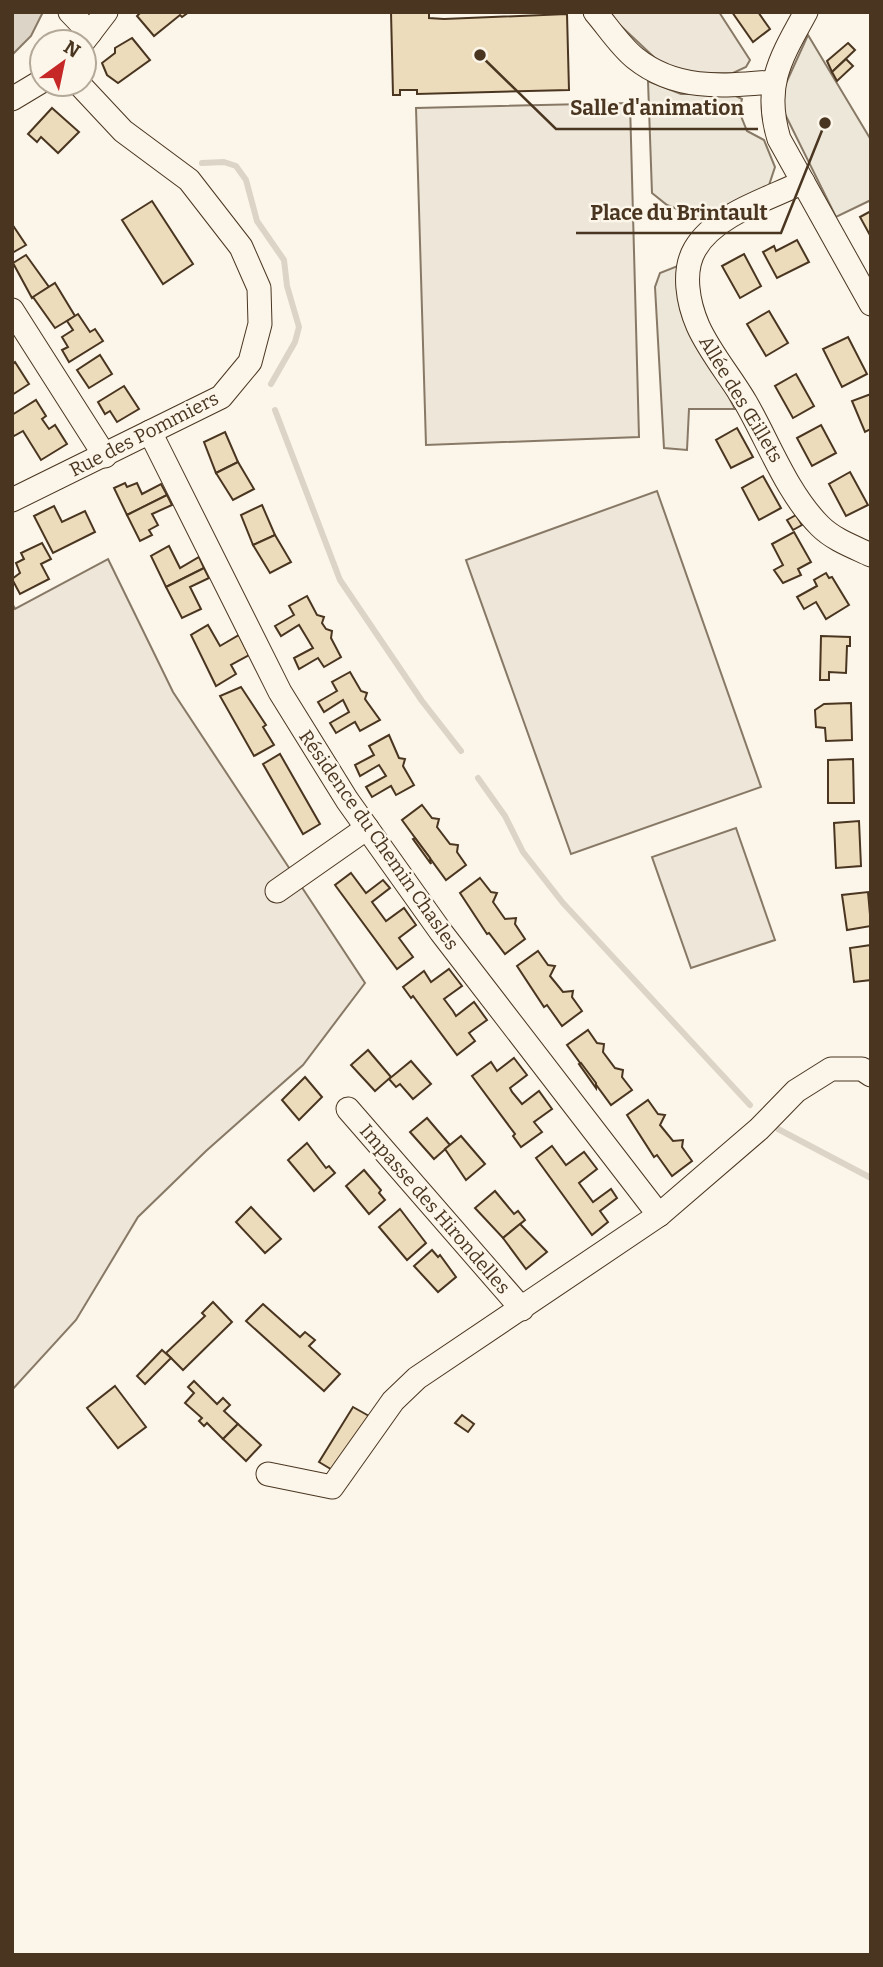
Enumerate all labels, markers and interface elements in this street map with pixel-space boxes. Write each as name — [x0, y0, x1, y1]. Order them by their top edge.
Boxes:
north arrow — [28, 28, 98, 98]
text: N — [60, 36, 85, 63]
callout: Salle d'animation — [556, 87, 758, 129]
text: Salle d'animation — [570, 95, 744, 121]
callout: Place du Brintault — [576, 191, 781, 233]
text: Place du Brintault — [590, 200, 768, 226]
street label: Allée des Œillets — [694, 331, 788, 467]
street label: Rue des Pommiers — [66, 386, 222, 482]
street label: Résidence du Chemin Chasles — [294, 726, 464, 954]
street label: Impasse des Hirondelles — [355, 1119, 515, 1299]

